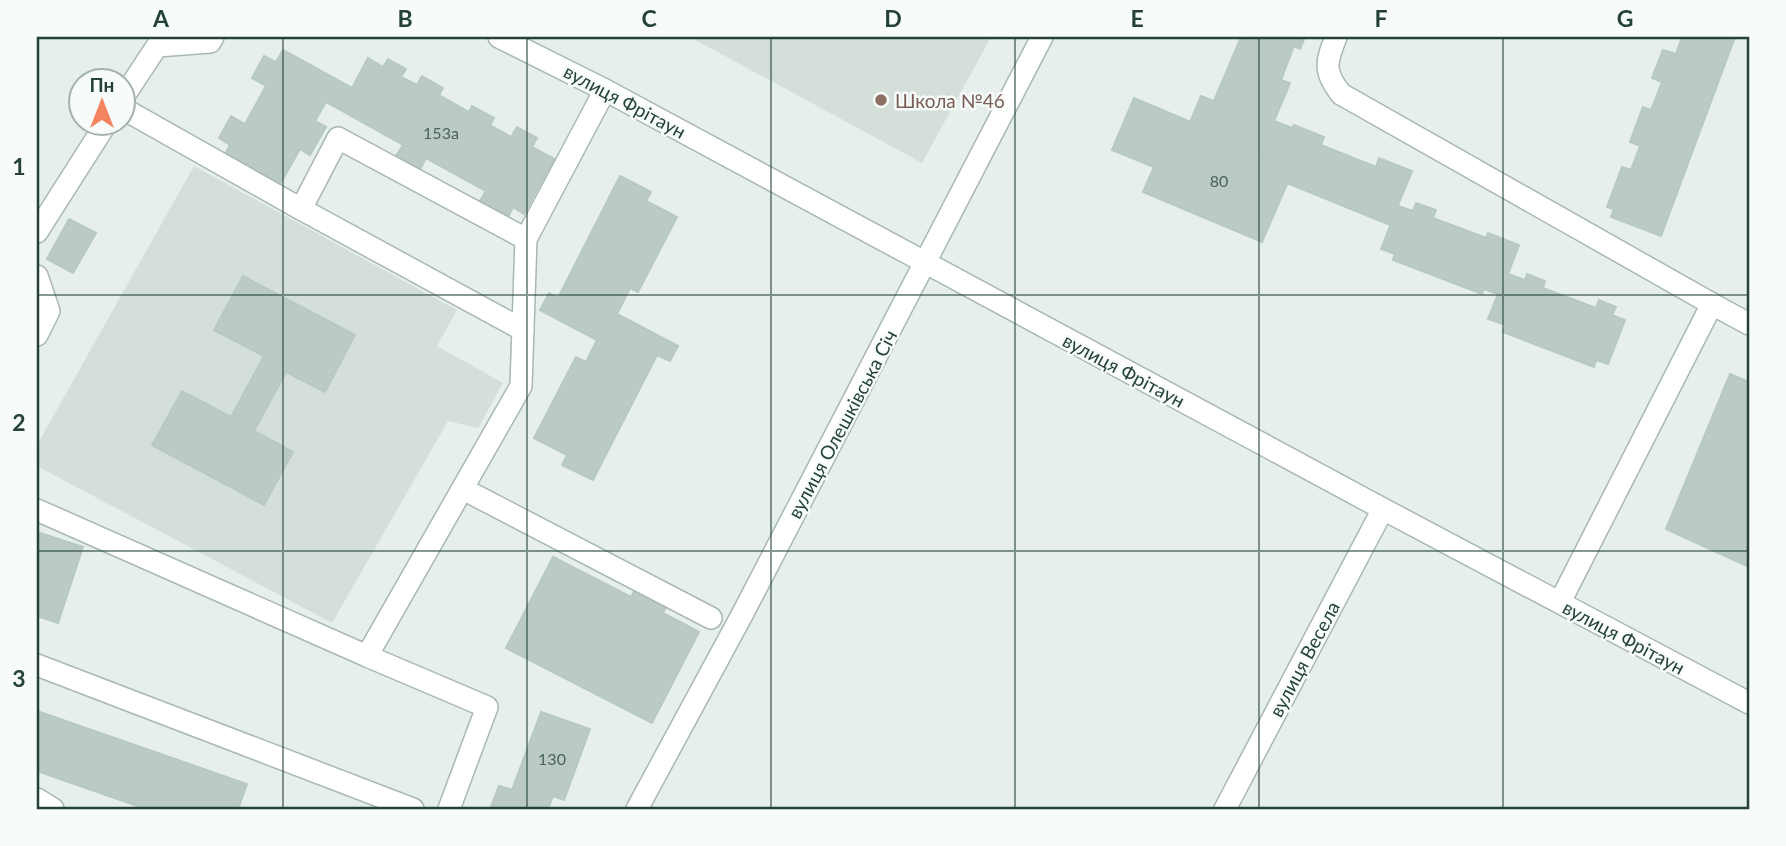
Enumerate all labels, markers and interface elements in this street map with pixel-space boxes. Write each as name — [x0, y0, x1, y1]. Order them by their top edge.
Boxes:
text: A — [152, 4, 170, 32]
text: B — [397, 4, 413, 32]
text: C — [641, 4, 657, 32]
text: D — [884, 4, 902, 32]
text: E — [1130, 4, 1144, 32]
text: F — [1374, 4, 1388, 32]
text: G — [1617, 4, 1633, 32]
street label: вулиця Фрітаун — [560, 59, 690, 143]
north arrow — [66, 66, 136, 136]
text: Пн — [90, 73, 114, 96]
place label: Школа №46 — [895, 89, 1005, 112]
marker: Школа №46 — [873, 92, 889, 108]
house number: 153а — [423, 123, 459, 142]
text: 1 — [12, 152, 26, 180]
house number: 80 — [1210, 171, 1228, 190]
street label: вулиця Олешківська Січ — [783, 326, 901, 522]
street label: вулиця Фрітаун — [1059, 328, 1189, 412]
text: 2 — [12, 408, 26, 436]
street label: вулиця Фрітаун — [1559, 595, 1689, 679]
street label: вулиця Весела — [1264, 597, 1344, 721]
text: 3 — [12, 664, 26, 692]
house number: 130 — [538, 749, 566, 768]

